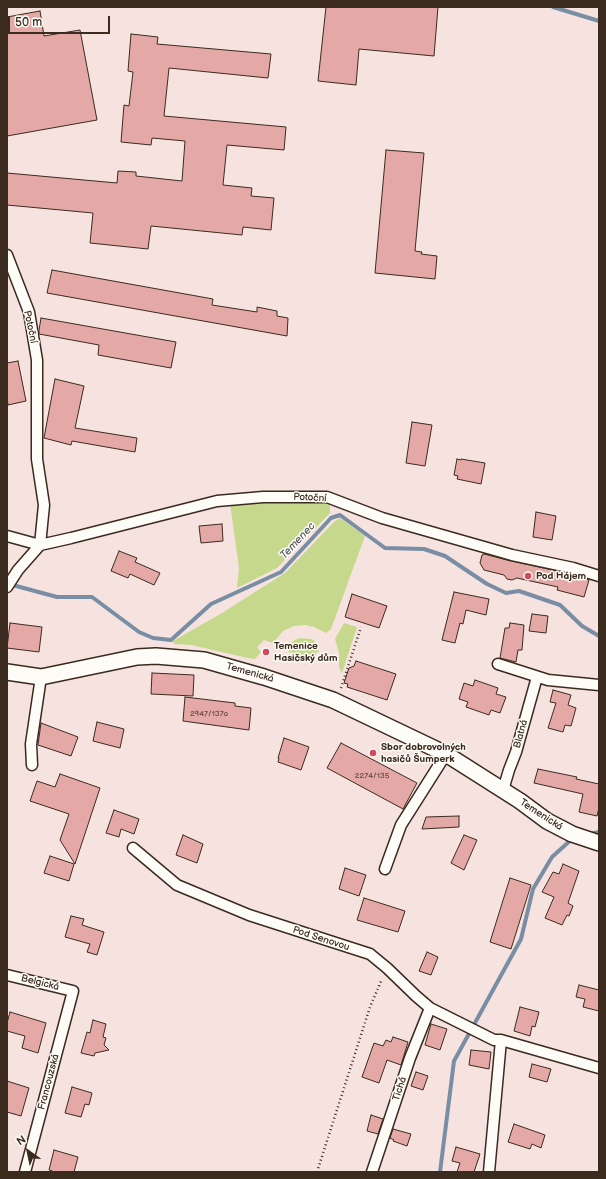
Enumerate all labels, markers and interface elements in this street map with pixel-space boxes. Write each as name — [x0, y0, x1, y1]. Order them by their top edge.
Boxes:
scale bar — [10, 8, 112, 34]
text: 50 m — [15, 15, 42, 30]
street label: Potoční — [21, 309, 39, 345]
street label: Potoční — [293, 491, 327, 505]
water label: Temenec — [278, 520, 318, 562]
place label: Pod Hájem — [536, 570, 586, 582]
marker: Pod Hájem — [523, 571, 533, 581]
place label: Temenice Hasičský dům — [274, 640, 337, 664]
marker: Temenice Hasičský dům — [261, 647, 271, 657]
street label: Temenická — [225, 661, 275, 685]
house number: 2947/137a — [190, 709, 228, 719]
street label: Blatná — [511, 718, 531, 750]
place label: Sbor dobrovolných hasičů Šumperk — [381, 741, 466, 764]
marker: Sbor dobrovolných hasičů Šumperk — [368, 748, 378, 758]
house number: 2274/135 — [355, 771, 389, 781]
street label: Temenická — [517, 797, 565, 833]
street label: Pod Senovou — [291, 924, 351, 954]
street label: Belgická — [20, 972, 60, 994]
street label: Francouzská — [36, 1053, 62, 1111]
street label: Tichá — [391, 1076, 409, 1102]
north arrow — [8, 1131, 48, 1171]
text: N — [14, 1133, 28, 1148]

